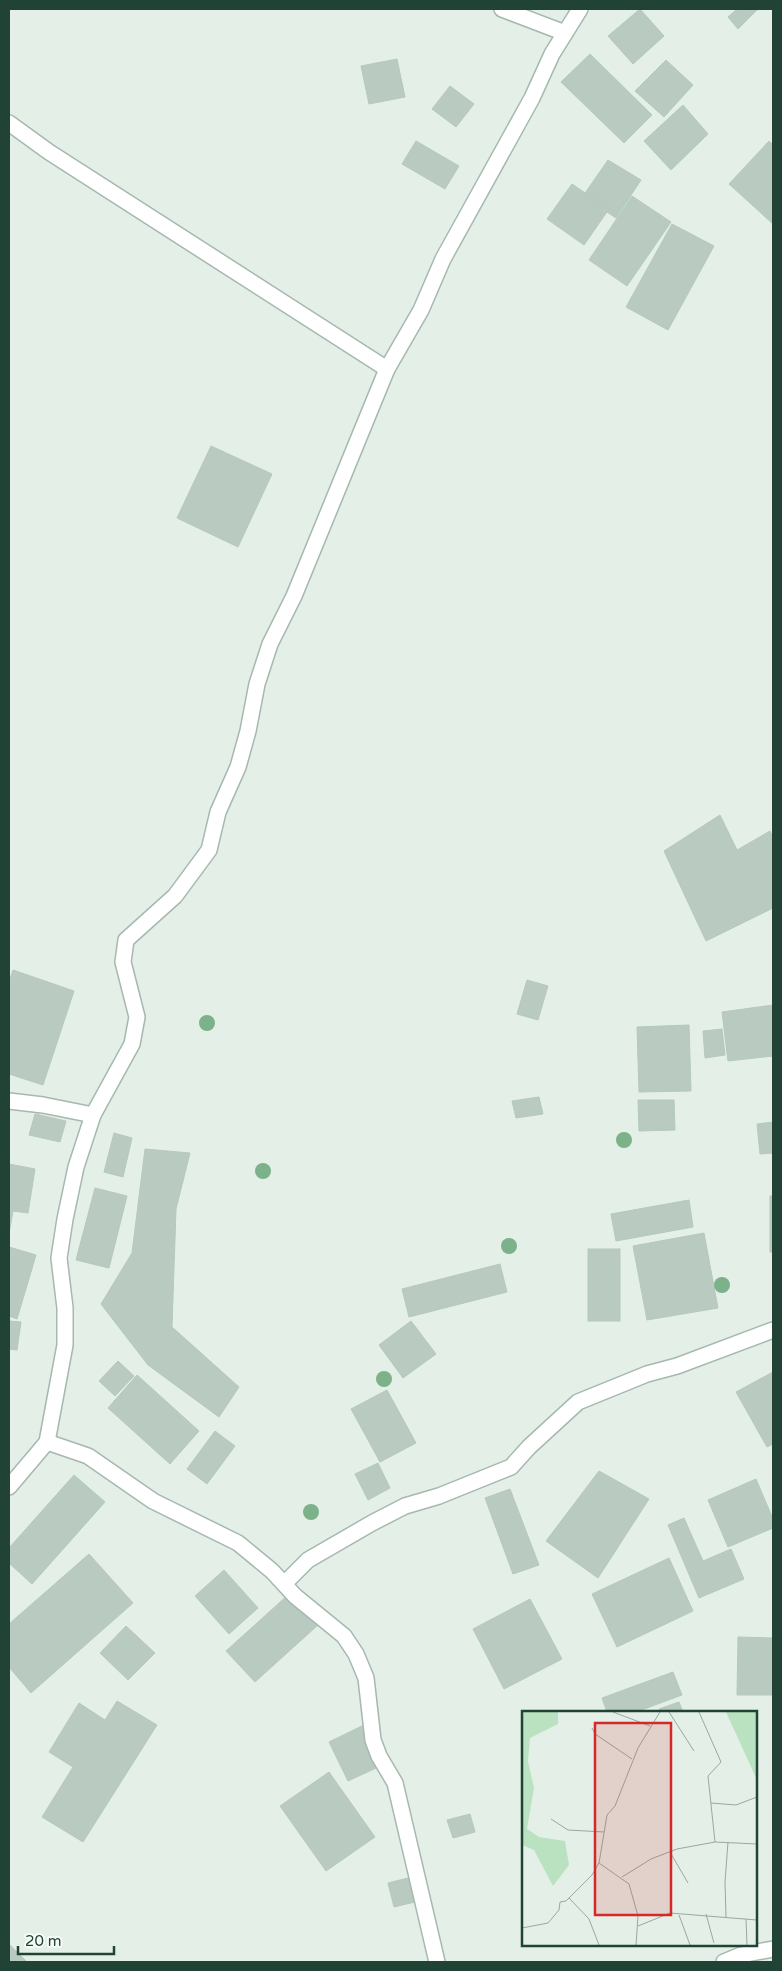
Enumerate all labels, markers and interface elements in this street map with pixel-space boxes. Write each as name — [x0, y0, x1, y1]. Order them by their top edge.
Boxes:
inset map — [522, 1711, 757, 1946]
scale bar — [18, 1924, 114, 1956]
text: 20 m — [25, 1932, 62, 1950]

